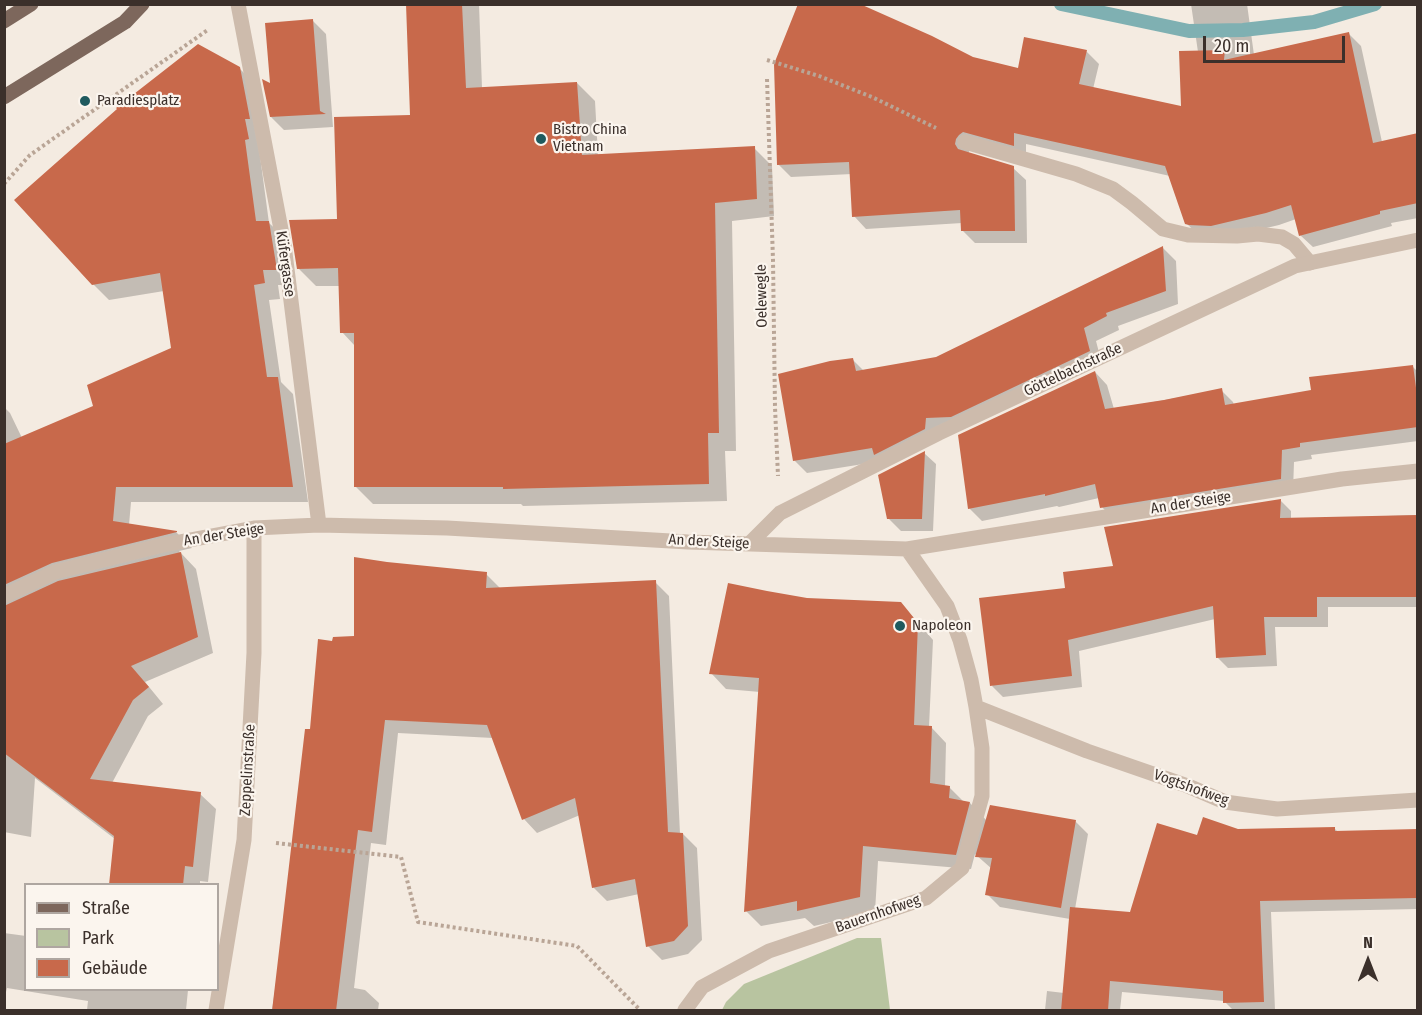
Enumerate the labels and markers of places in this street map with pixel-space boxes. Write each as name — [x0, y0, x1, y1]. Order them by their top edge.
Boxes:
place label: Paradiesplatz — [97, 92, 179, 110]
marker: Paradiesplatz — [78, 94, 92, 108]
place label: Bistro China Vietnam — [553, 121, 627, 156]
marker: Bistro China Vietnam — [534, 132, 548, 146]
place label: Napoleon — [912, 617, 971, 635]
marker: Napoleon — [893, 619, 907, 633]

